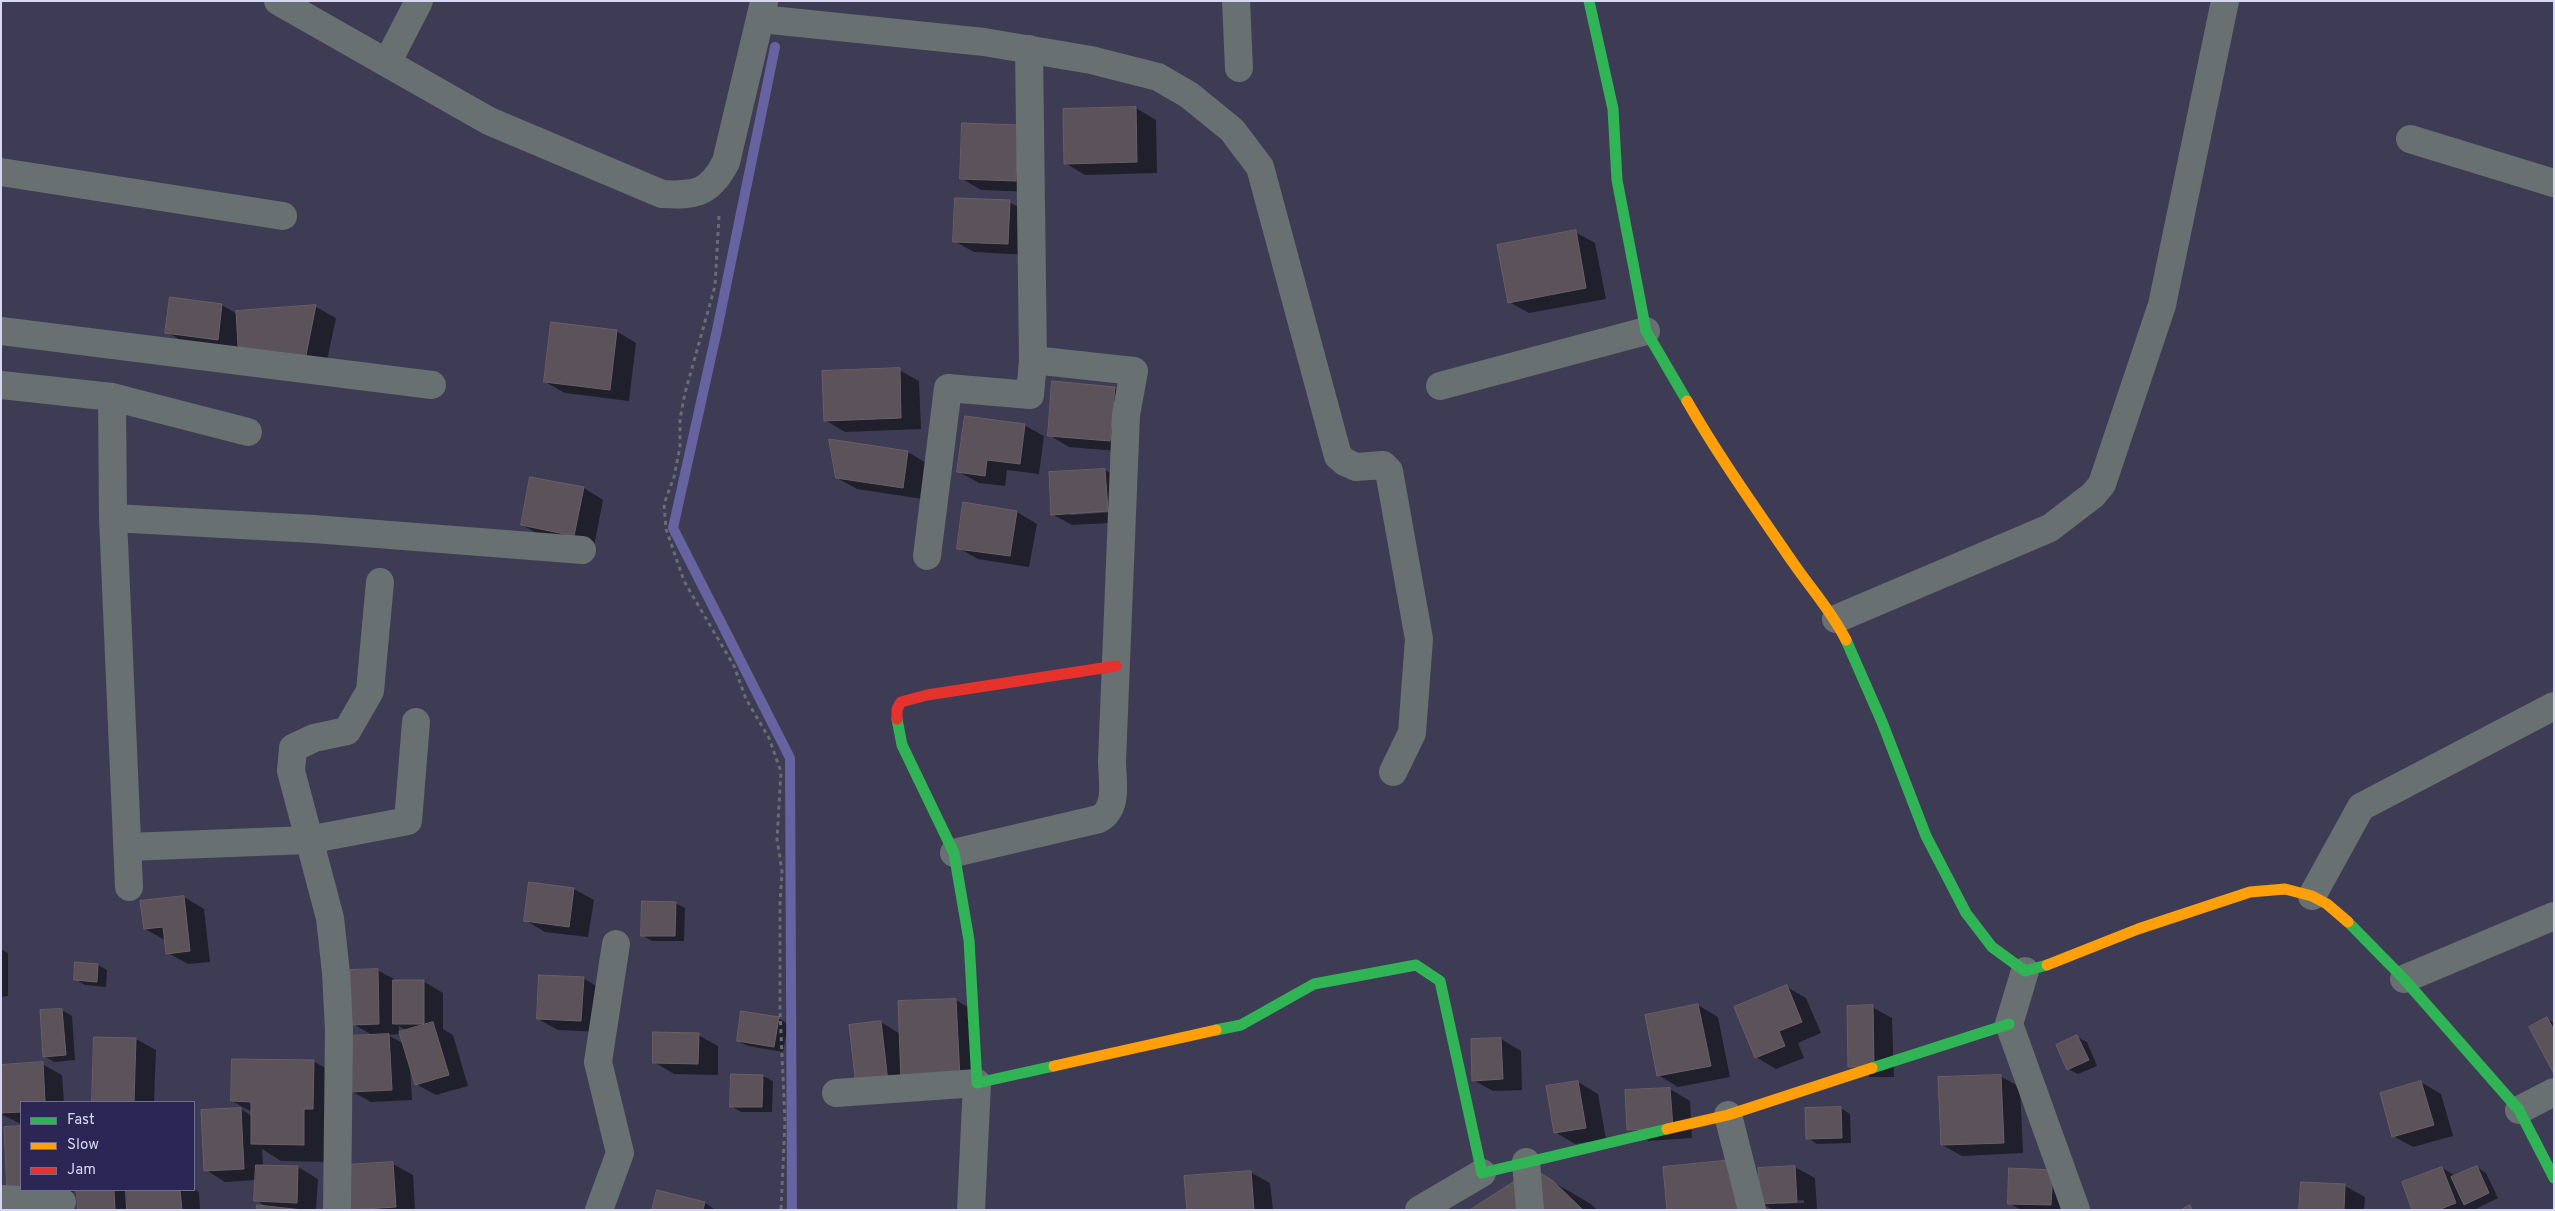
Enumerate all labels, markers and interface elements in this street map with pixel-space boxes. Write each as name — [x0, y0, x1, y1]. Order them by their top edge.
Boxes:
legend — [20, 1101, 195, 1191]
text: Fast — [67, 1111, 95, 1130]
text: Slow — [67, 1136, 99, 1155]
text: Jam — [67, 1161, 96, 1180]

